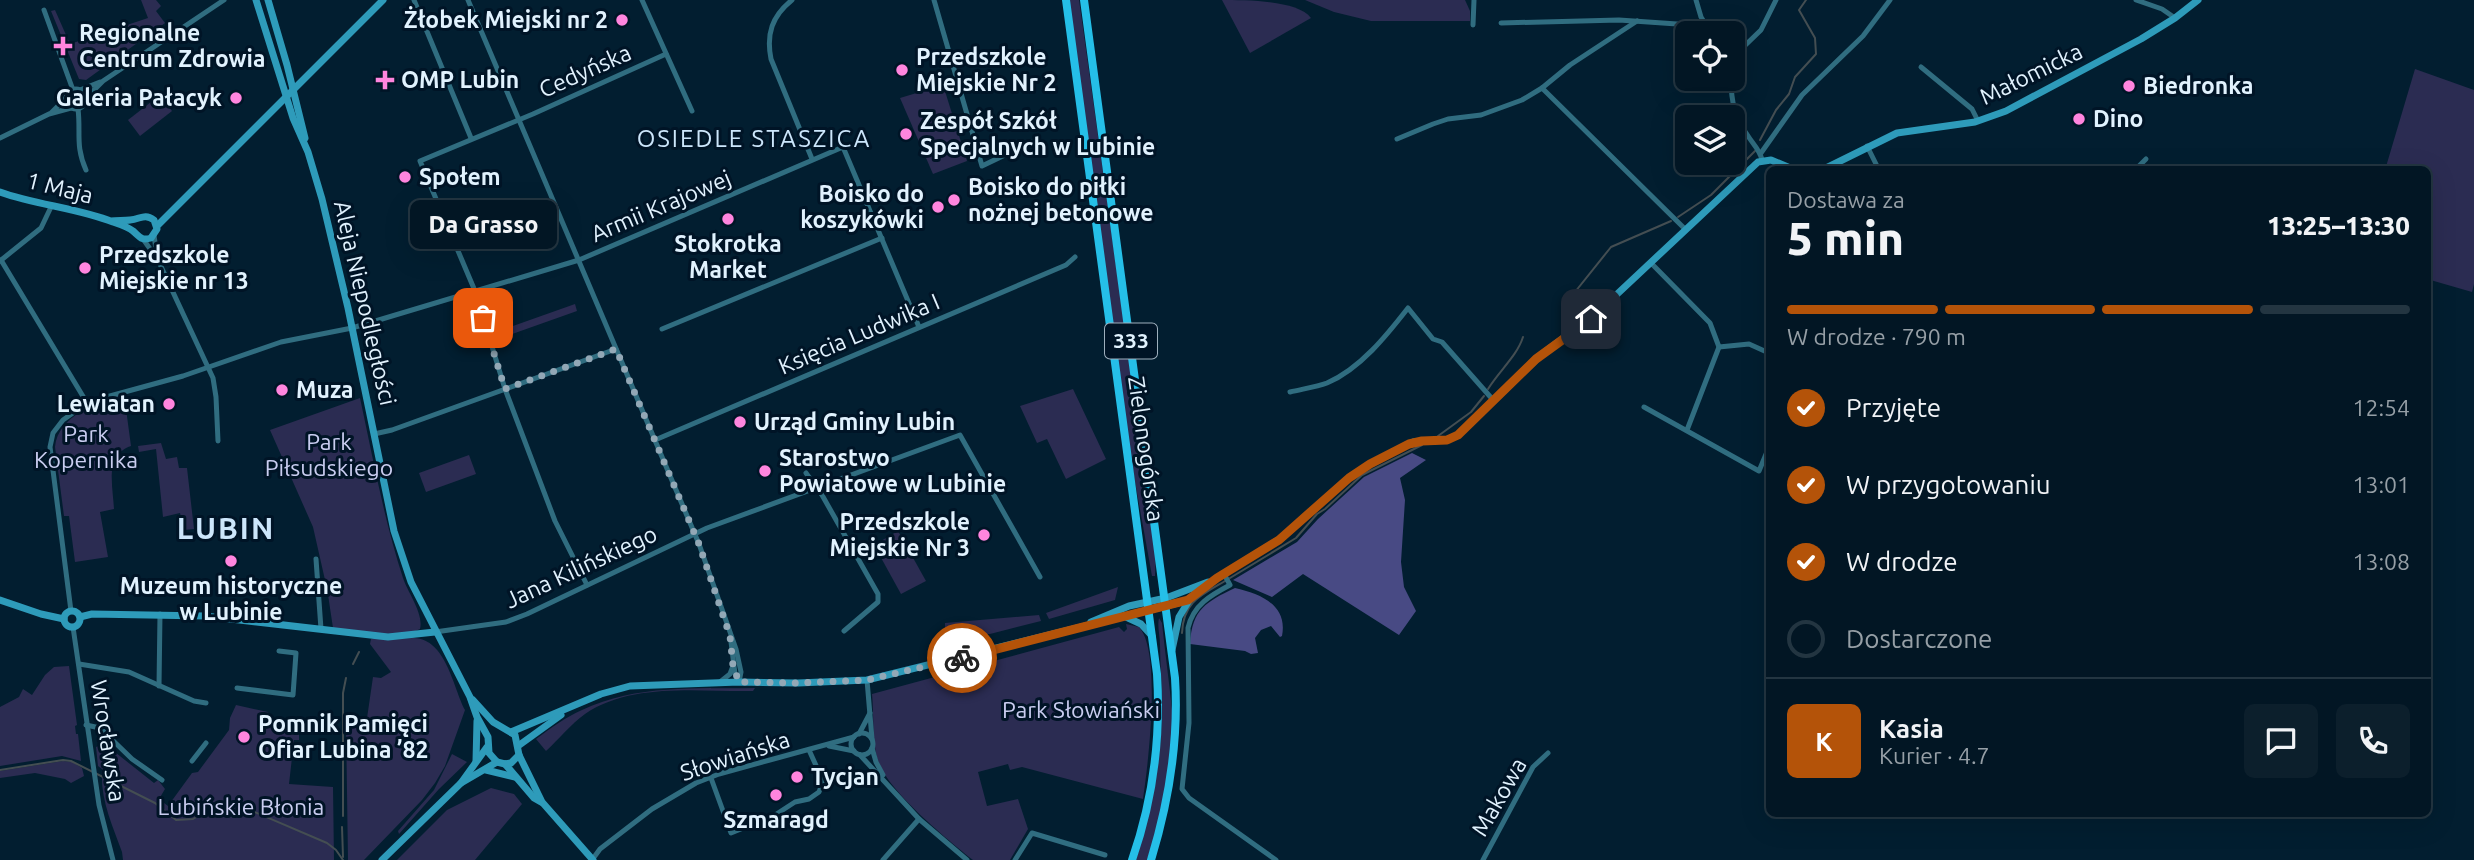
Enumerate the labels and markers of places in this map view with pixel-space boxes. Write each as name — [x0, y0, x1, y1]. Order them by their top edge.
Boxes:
place label: Żłobek Miejski nr 2 — [404, 6, 608, 32]
marker: Żłobek Miejski nr 2 — [614, 12, 630, 28]
place label: Regionalne Centrum Zdrowia — [79, 20, 265, 71]
marker: Regionalne Centrum Zdrowia — [53, 36, 73, 56]
place label: Przedszkole Miejskie Nr 2 — [916, 44, 1056, 95]
marker: Przedszkole Miejskie Nr 2 — [894, 62, 910, 78]
place label: OMP Lubin — [401, 67, 519, 92]
marker: OMP Lubin — [375, 70, 395, 90]
place label: Biedronka — [2143, 73, 2253, 98]
marker: Biedronka — [2121, 78, 2137, 94]
place label: Galeria Pałacyk — [56, 85, 222, 110]
marker: Galeria Pałacyk — [228, 90, 244, 106]
place label: Dino — [2093, 106, 2143, 131]
place label: Zespół Szkół Specjalnych w Lubinie — [920, 108, 1155, 159]
marker: Dino — [2071, 111, 2087, 127]
marker: Zespół Szkół Specjalnych w Lubinie — [898, 126, 914, 142]
place label: Społem — [419, 164, 501, 189]
marker: Społem — [397, 169, 413, 185]
place label: Boisko do piłki nożnej betonowe — [968, 174, 1153, 225]
place label: Boisko do koszykówki — [800, 181, 924, 232]
marker: Boisko do piłki nożnej betonowe — [946, 192, 962, 208]
callout: Da Grasso — [410, 199, 556, 248]
marker: Boisko do koszykówki — [930, 199, 946, 215]
marker: Stokrotka Market — [720, 211, 736, 227]
place label: Stokrotka Market — [674, 231, 782, 282]
place label: Przedszkole Miejskie nr 13 — [99, 242, 249, 293]
marker: Przedszkole Miejskie nr 13 — [77, 260, 93, 276]
pin — [453, 288, 513, 348]
pin — [1561, 289, 1621, 349]
place label: Muza — [296, 377, 353, 402]
marker: Muza — [274, 382, 290, 398]
place label: Lewiatan — [57, 391, 155, 416]
marker: Lewiatan — [161, 396, 177, 412]
place label: Urząd Gminy Lubin — [754, 409, 955, 435]
marker: Urząd Gminy Lubin — [732, 414, 748, 430]
place label: Starostwo Powiatowe w Lubinie — [779, 445, 1006, 496]
marker: Starostwo Powiatowe w Lubinie — [757, 463, 773, 479]
place label: Przedszkole Miejskie Nr 3 — [830, 509, 970, 560]
marker: Przedszkole Miejskie Nr 3 — [976, 527, 992, 543]
marker: Muzeum historyczne w Lubinie — [223, 553, 239, 569]
place label: Muzeum historyczne w Lubinie — [120, 573, 342, 624]
place label: Pomnik Pamięci Ofiar Lubina ’82 — [258, 711, 428, 762]
marker: Pomnik Pamięci Ofiar Lubina ’82 — [236, 729, 252, 745]
place label: Tycjan — [811, 764, 879, 789]
marker: Tycjan — [789, 769, 805, 785]
marker: Szmaragd — [768, 787, 784, 803]
place label: Szmaragd — [723, 807, 829, 832]

